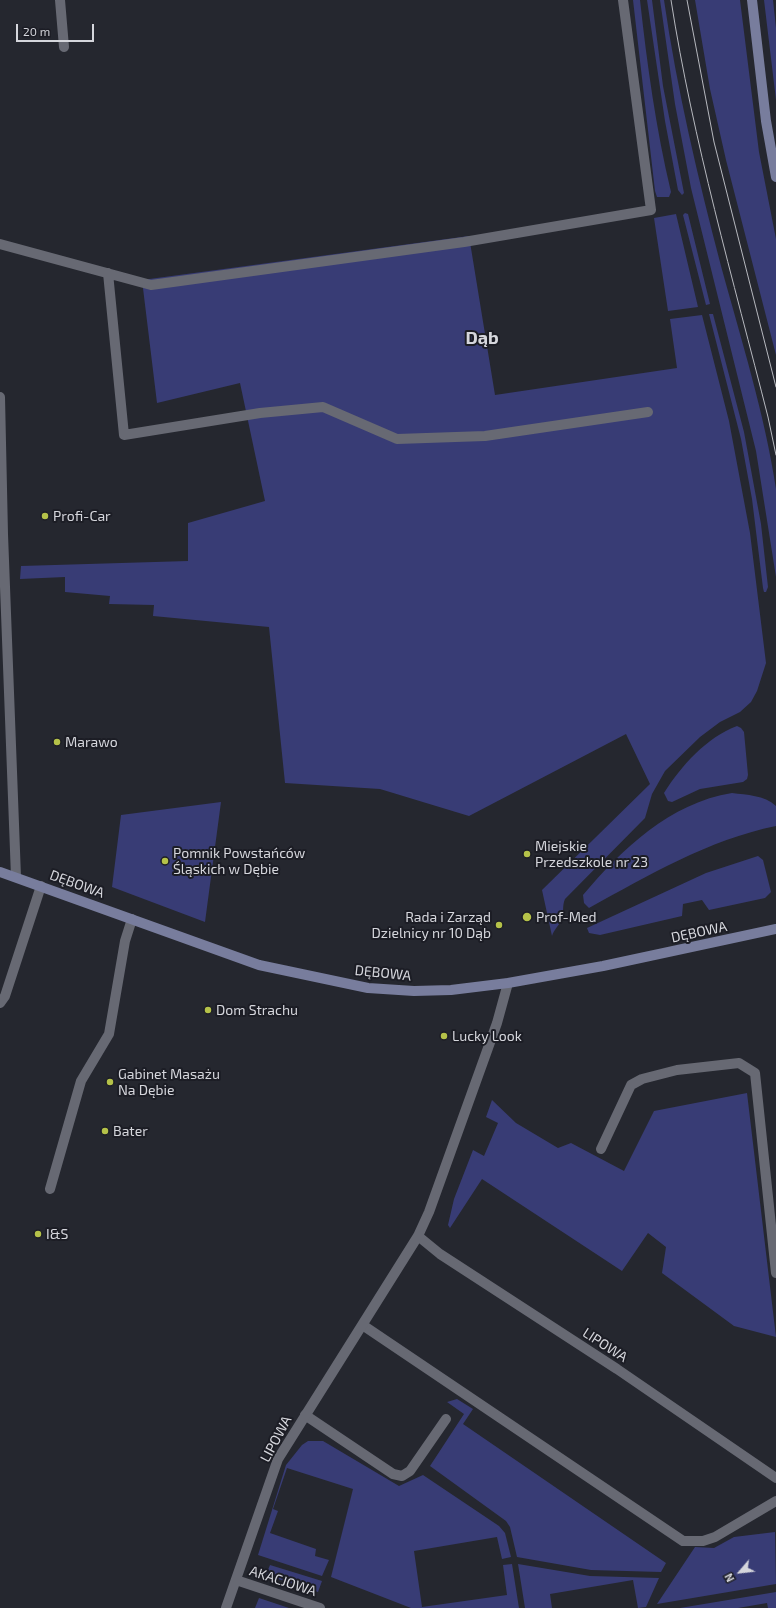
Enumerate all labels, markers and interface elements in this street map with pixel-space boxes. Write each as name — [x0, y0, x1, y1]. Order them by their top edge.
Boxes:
scale bar — [18, 16, 96, 42]
text: 20 m — [23, 24, 50, 38]
district label: Dąb — [465, 327, 499, 349]
place label: Profi-Car — [53, 508, 111, 524]
marker: Profi-Car — [40, 511, 50, 521]
place label: Marawo — [65, 734, 118, 750]
marker: Marawo — [52, 737, 62, 747]
place label: Miejskie Przedszkole nr 23 — [535, 838, 648, 870]
place label: Pomnik Powstańców Śląskich w Dębie — [173, 845, 305, 878]
marker: Miejskie Przedszkole nr 23 — [522, 849, 532, 859]
marker: Pomnik Powstańców Śląskich w Dębie — [160, 856, 170, 866]
street label: DĘBOWA — [47, 866, 107, 902]
place label: Rada i Zarząd Dzielnicy nr 10 Dąb — [371, 909, 491, 942]
place label: Prof-Med — [536, 909, 597, 925]
marker: Prof-Med — [521, 911, 533, 923]
street label: DĘBOWA — [669, 918, 729, 946]
marker: Rada i Zarząd Dzielnicy nr 10 Dąb — [494, 920, 504, 930]
street label: DĘBOWA — [354, 962, 412, 984]
place label: Dom Strachu — [216, 1002, 298, 1018]
marker: Dom Strachu — [203, 1005, 213, 1015]
place label: Lucky Look — [452, 1028, 522, 1044]
marker: Lucky Look — [439, 1031, 449, 1041]
place label: Gabinet Masażu Na Dębie — [118, 1066, 220, 1098]
marker: Gabinet Masażu Na Dębie — [105, 1077, 115, 1087]
place label: Bater — [113, 1123, 148, 1139]
marker: Bater — [100, 1126, 110, 1136]
place label: I&S — [46, 1226, 68, 1242]
marker: I&S — [33, 1229, 43, 1239]
street label: LIPOWA — [579, 1324, 631, 1366]
street label: LIPOWA — [257, 1413, 295, 1465]
north arrow — [720, 1552, 760, 1592]
street label: AKACJOWA — [247, 1562, 319, 1600]
text: N — [721, 1571, 737, 1584]

